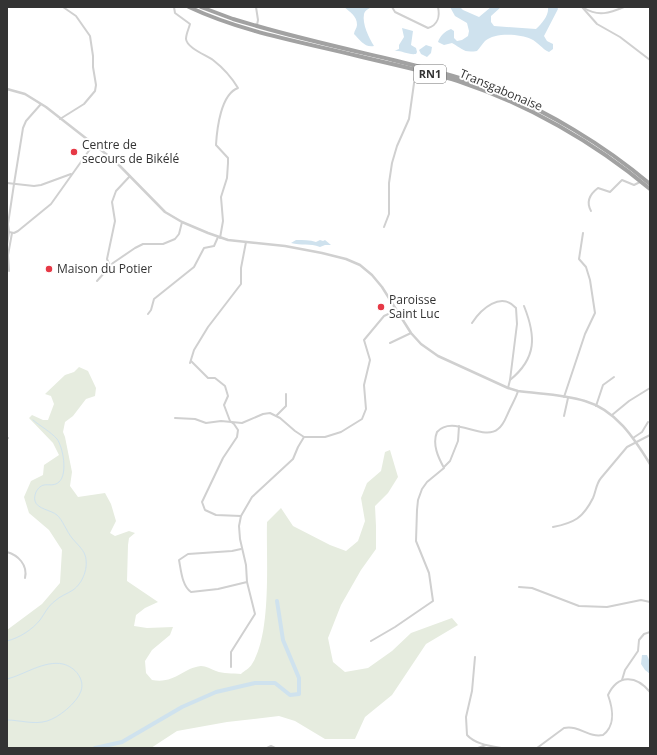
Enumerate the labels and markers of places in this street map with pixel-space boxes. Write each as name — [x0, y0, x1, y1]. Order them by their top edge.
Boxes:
place label: Centre de secours de Bikélé — [82, 136, 180, 167]
marker: Centre de secours de Bikélé — [69, 147, 79, 157]
place label: Maison du Potier — [57, 260, 152, 277]
marker: Maison du Potier — [44, 264, 54, 274]
place label: Paroisse Saint Luc — [389, 291, 440, 322]
marker: Paroisse Saint Luc — [376, 302, 386, 312]

